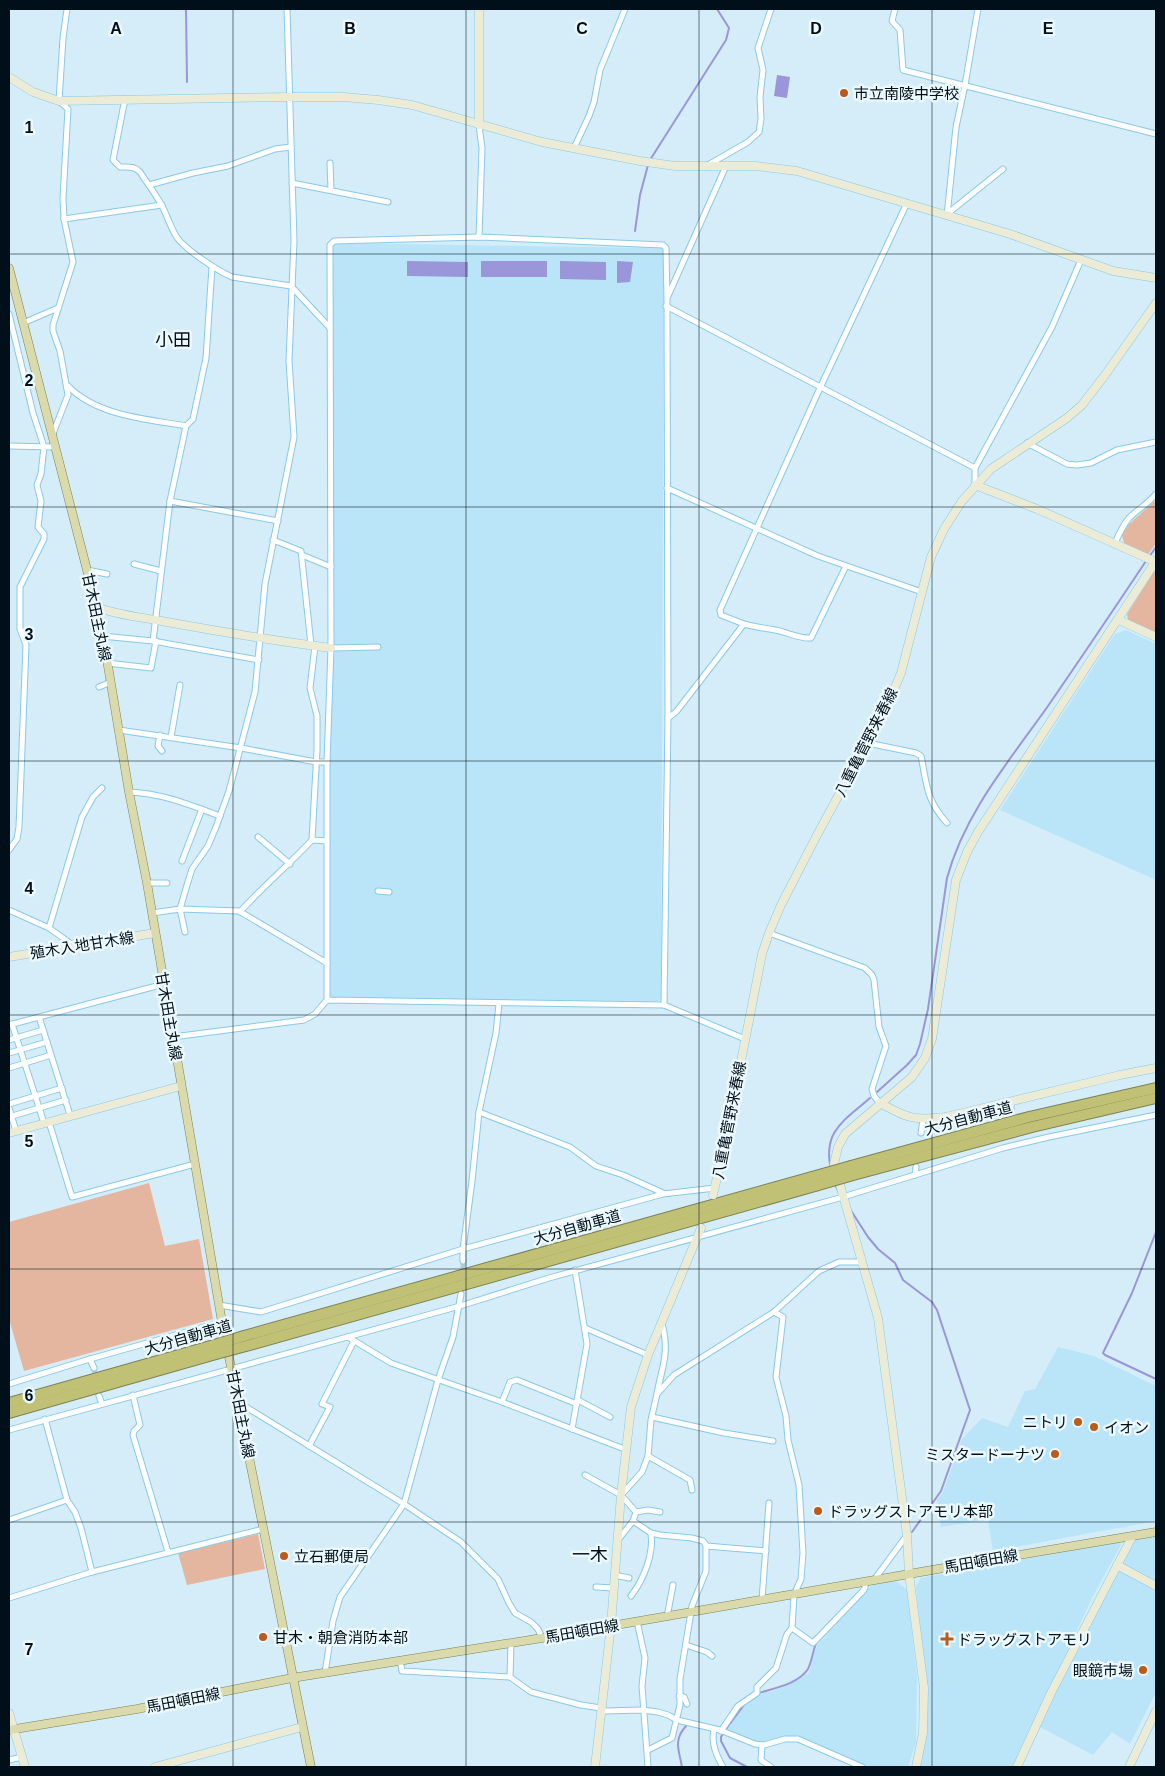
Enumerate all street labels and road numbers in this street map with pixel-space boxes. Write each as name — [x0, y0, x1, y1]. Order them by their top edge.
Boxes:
street label: 甘木田主丸線 — [79, 571, 115, 663]
street label: 八重亀菅野来春線 — [831, 685, 901, 799]
street label: 殖木入地甘木線 — [29, 928, 135, 962]
street label: 甘木田主丸線 — [153, 970, 185, 1062]
street label: 八重亀菅野来春線 — [709, 1059, 749, 1181]
street label: 大分自動車道 — [922, 1098, 1014, 1138]
street label: 大分自動車道 — [531, 1206, 623, 1248]
street label: 大分自動車道 — [142, 1316, 234, 1358]
street label: 甘木田主丸線 — [224, 1368, 258, 1460]
street label: 馬田頓田線 — [943, 1546, 1019, 1576]
street label: 馬田頓田線 — [544, 1616, 620, 1646]
street label: 馬田頓田線 — [145, 1684, 221, 1716]

